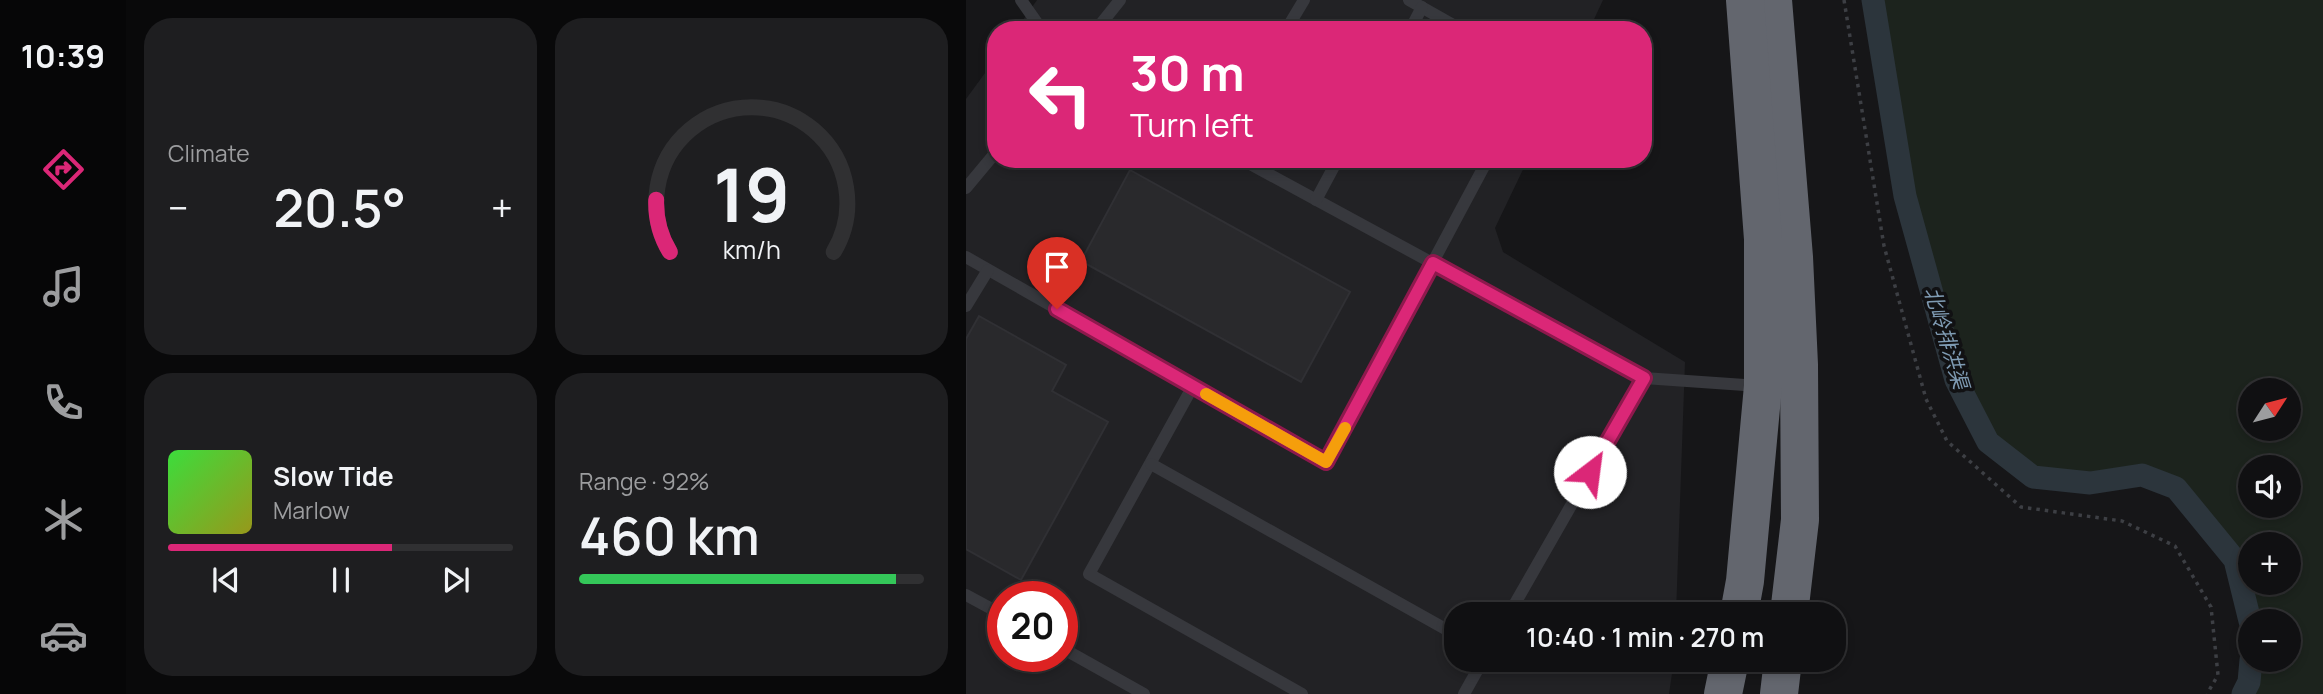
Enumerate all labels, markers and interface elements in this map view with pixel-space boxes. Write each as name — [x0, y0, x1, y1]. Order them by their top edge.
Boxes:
text: 10:39 — [21, 34, 105, 78]
text: 30 m — [1130, 39, 1245, 106]
icon: left — [1015, 49, 1106, 140]
text: Turn left — [1130, 103, 1254, 147]
text: Climate — [168, 137, 250, 169]
icon: directions — [39, 145, 88, 194]
text: 19 — [713, 145, 790, 245]
text: 20.5° — [274, 172, 406, 243]
text: − — [168, 181, 189, 233]
text: + — [491, 181, 513, 233]
text: km/h — [722, 232, 781, 267]
pin — [1027, 237, 1087, 309]
icon: arrive — [1038, 248, 1076, 286]
icon: music — [39, 262, 88, 311]
water label: 北岭排洪渠 — [1918, 283, 1977, 395]
icon: phone — [39, 378, 88, 427]
north arrow — [2238, 378, 2301, 441]
map controls — [2238, 378, 2301, 672]
position arrow — [1553, 435, 1627, 509]
button: sound — [2238, 455, 2301, 518]
text: Slow Tide — [273, 458, 394, 494]
text: Range · 92% — [579, 465, 710, 497]
text: Marlow — [273, 494, 350, 526]
icon: climate — [39, 495, 88, 544]
text: 460 km — [579, 500, 760, 571]
button: + — [2238, 532, 2301, 595]
icon: previous — [207, 561, 245, 599]
icon: pause — [322, 561, 360, 599]
icon: next — [437, 561, 475, 599]
speed limit sign: 20 — [987, 581, 1078, 672]
button: − — [2238, 609, 2301, 672]
icon: car — [39, 611, 88, 660]
text: 10:40 · 1 min · 270 m — [1526, 619, 1764, 655]

